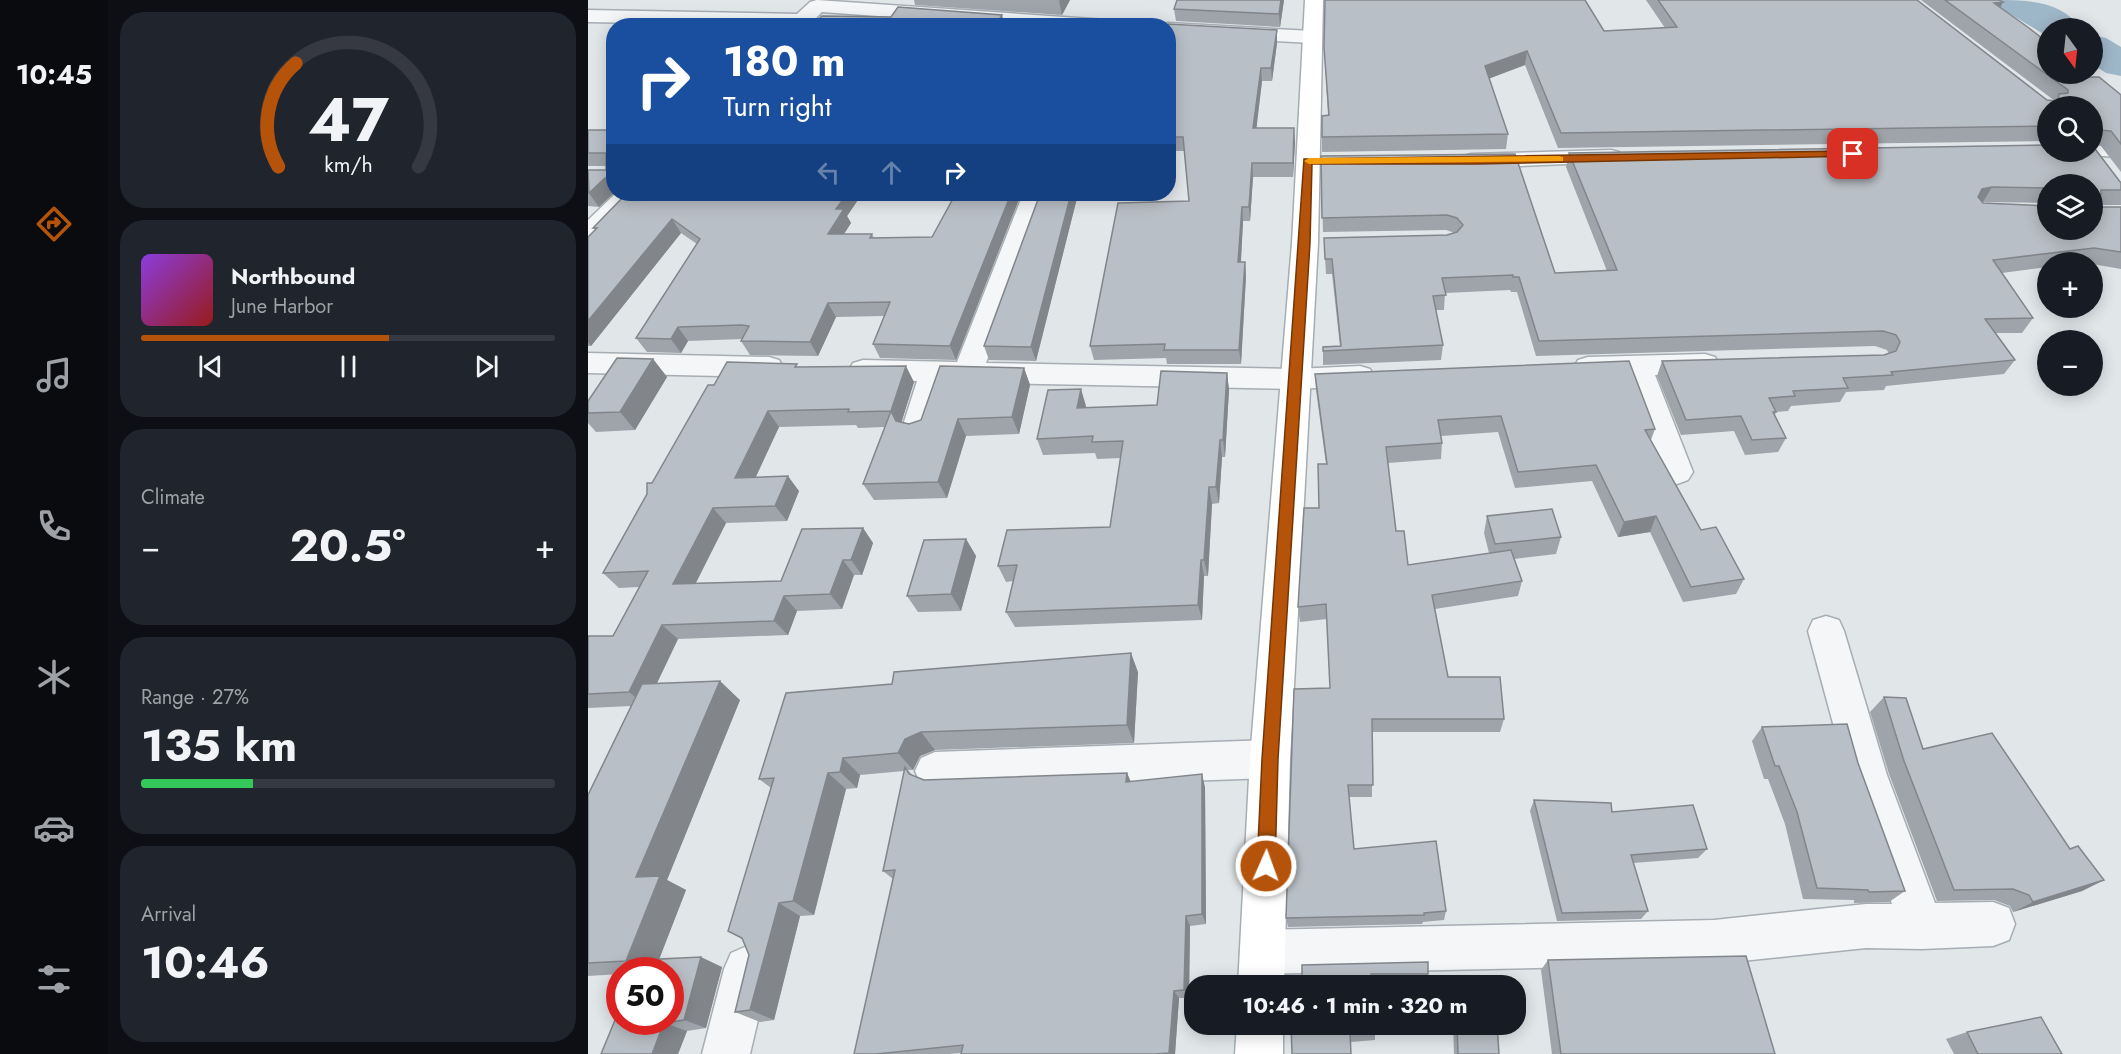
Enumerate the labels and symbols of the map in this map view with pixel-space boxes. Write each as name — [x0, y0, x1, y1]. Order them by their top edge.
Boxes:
north arrow — [2037, 18, 2103, 84]
pin — [1827, 128, 1878, 179]
position arrow — [1234, 834, 1298, 898]
speed limit sign: 50 — [606, 957, 684, 1035]

